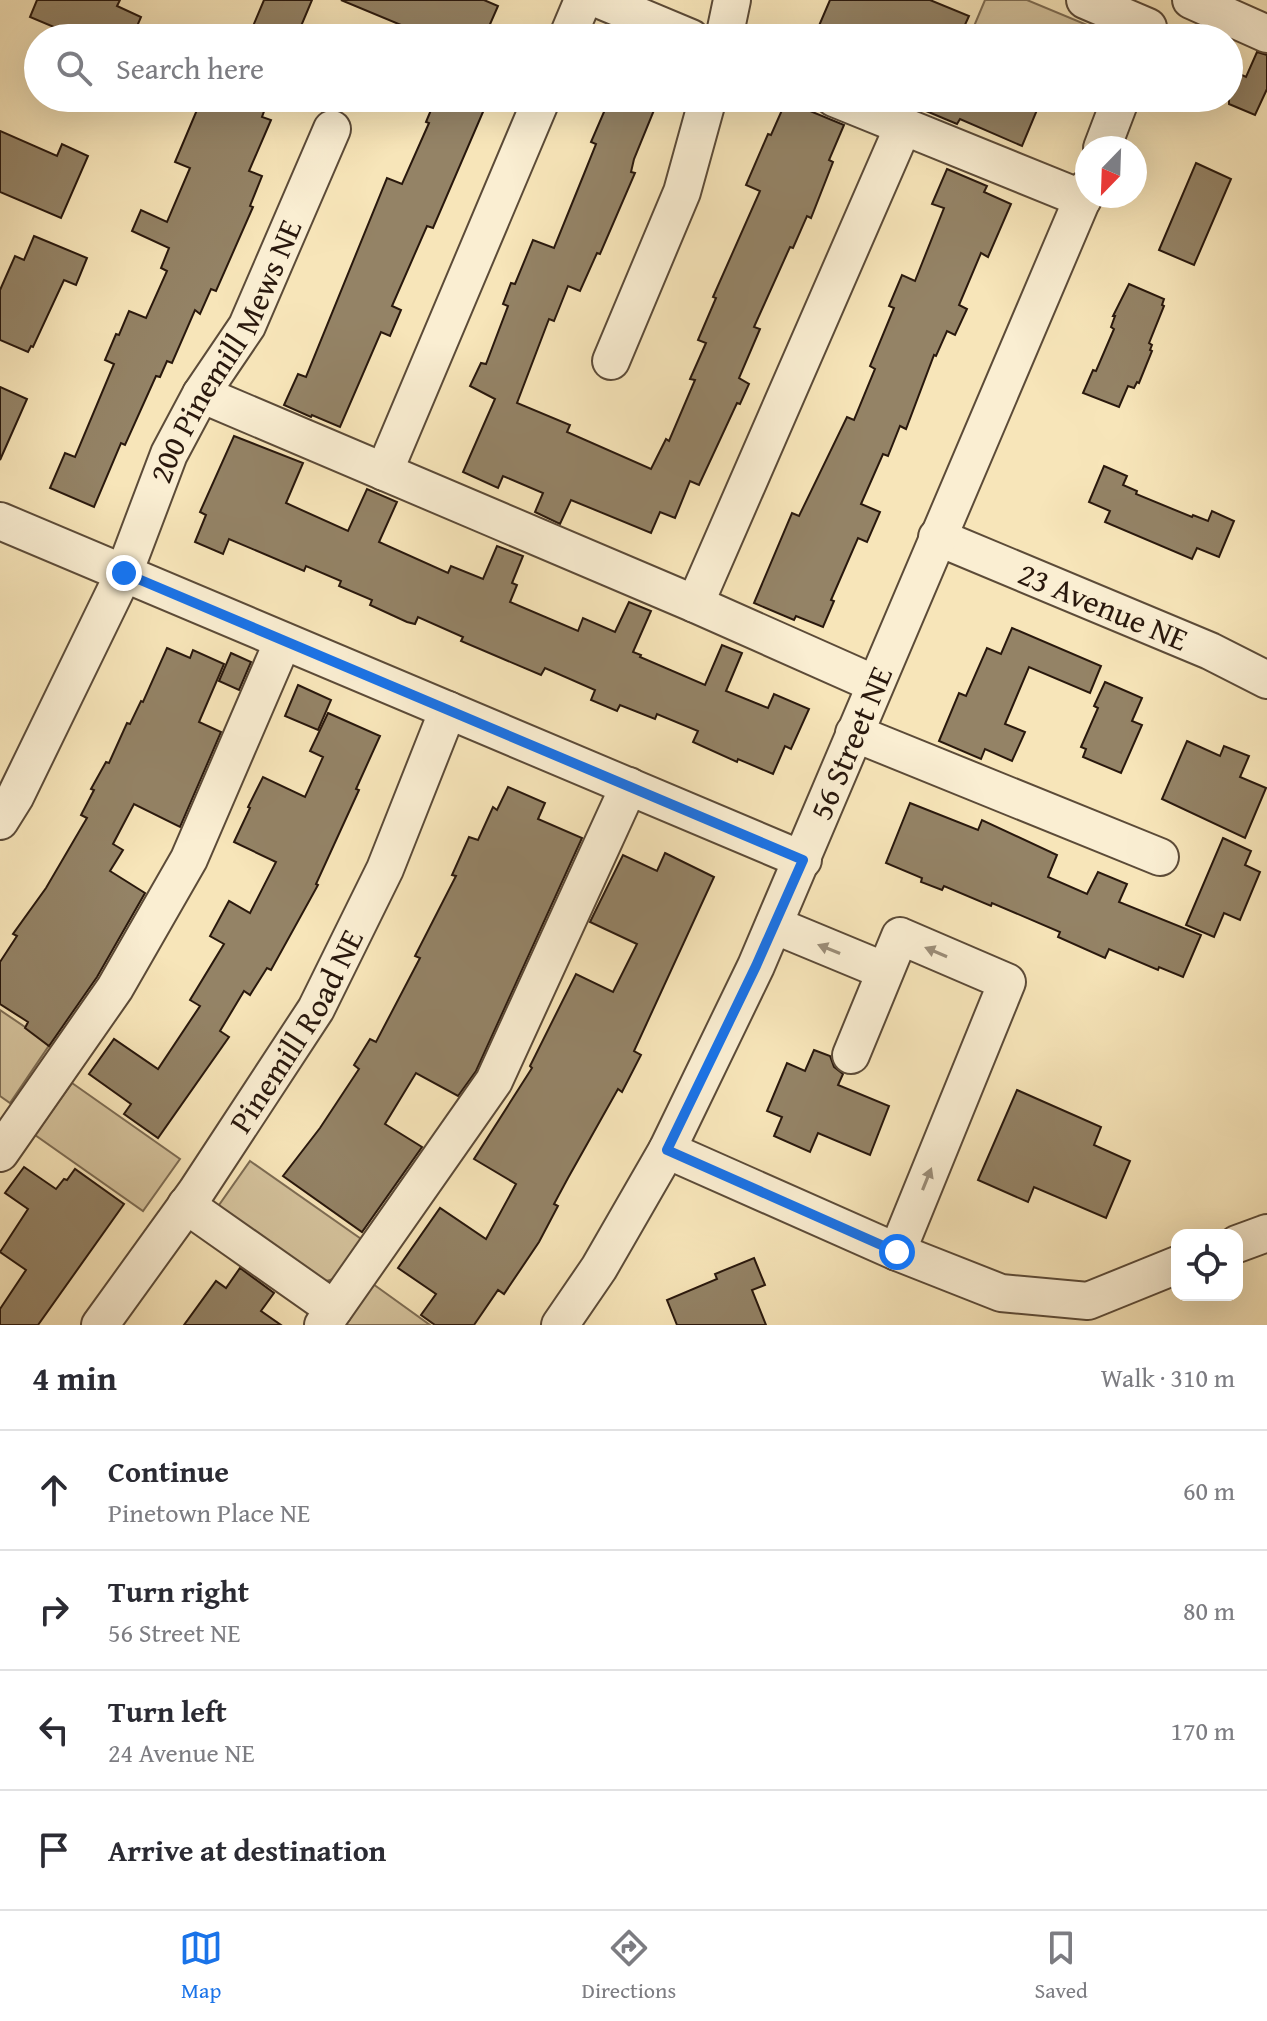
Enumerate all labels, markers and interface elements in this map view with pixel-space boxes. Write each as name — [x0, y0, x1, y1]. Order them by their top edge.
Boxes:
search box — [24, 24, 1243, 112]
icon: search — [52, 46, 96, 90]
text: Search here — [116, 46, 264, 90]
north arrow — [1075, 136, 1147, 208]
street label: 200 Pinemill Mews NE — [136, 212, 313, 490]
street label: 23 Avenue NE — [1011, 549, 1196, 662]
route end — [106, 555, 142, 591]
street label: 56 Street NE — [797, 659, 904, 827]
street label: Pinemill Road NE — [217, 921, 375, 1142]
one-way arrow — [817, 942, 841, 955]
one-way arrow — [924, 945, 948, 958]
one-way arrow — [920, 1167, 933, 1191]
map controls — [1171, 1229, 1243, 1301]
button: locate — [1171, 1229, 1243, 1301]
route start — [879, 1234, 915, 1270]
text: 4 min — [32, 1353, 117, 1402]
text: Walk · 310 m — [1101, 1358, 1235, 1397]
text: Continue — [108, 1449, 229, 1493]
icon: ahead — [32, 1468, 76, 1512]
text: 60 m — [1183, 1471, 1235, 1510]
text: Pinetown Place NE — [108, 1493, 310, 1532]
text: Turn right — [108, 1569, 249, 1613]
icon: right — [32, 1588, 76, 1632]
text: 80 m — [1183, 1591, 1235, 1630]
text: 56 Street NE — [108, 1613, 240, 1652]
text: Turn left — [108, 1689, 227, 1733]
icon: left — [32, 1708, 76, 1752]
text: 170 m — [1170, 1711, 1235, 1750]
text: 24 Avenue NE — [108, 1733, 255, 1772]
icon: arrive — [32, 1828, 76, 1872]
text: Arrive at destination — [108, 1828, 386, 1872]
tab: Map — [179, 1926, 223, 2006]
tab: Directions — [582, 1926, 676, 2006]
tab: Saved — [1035, 1926, 1088, 2006]

